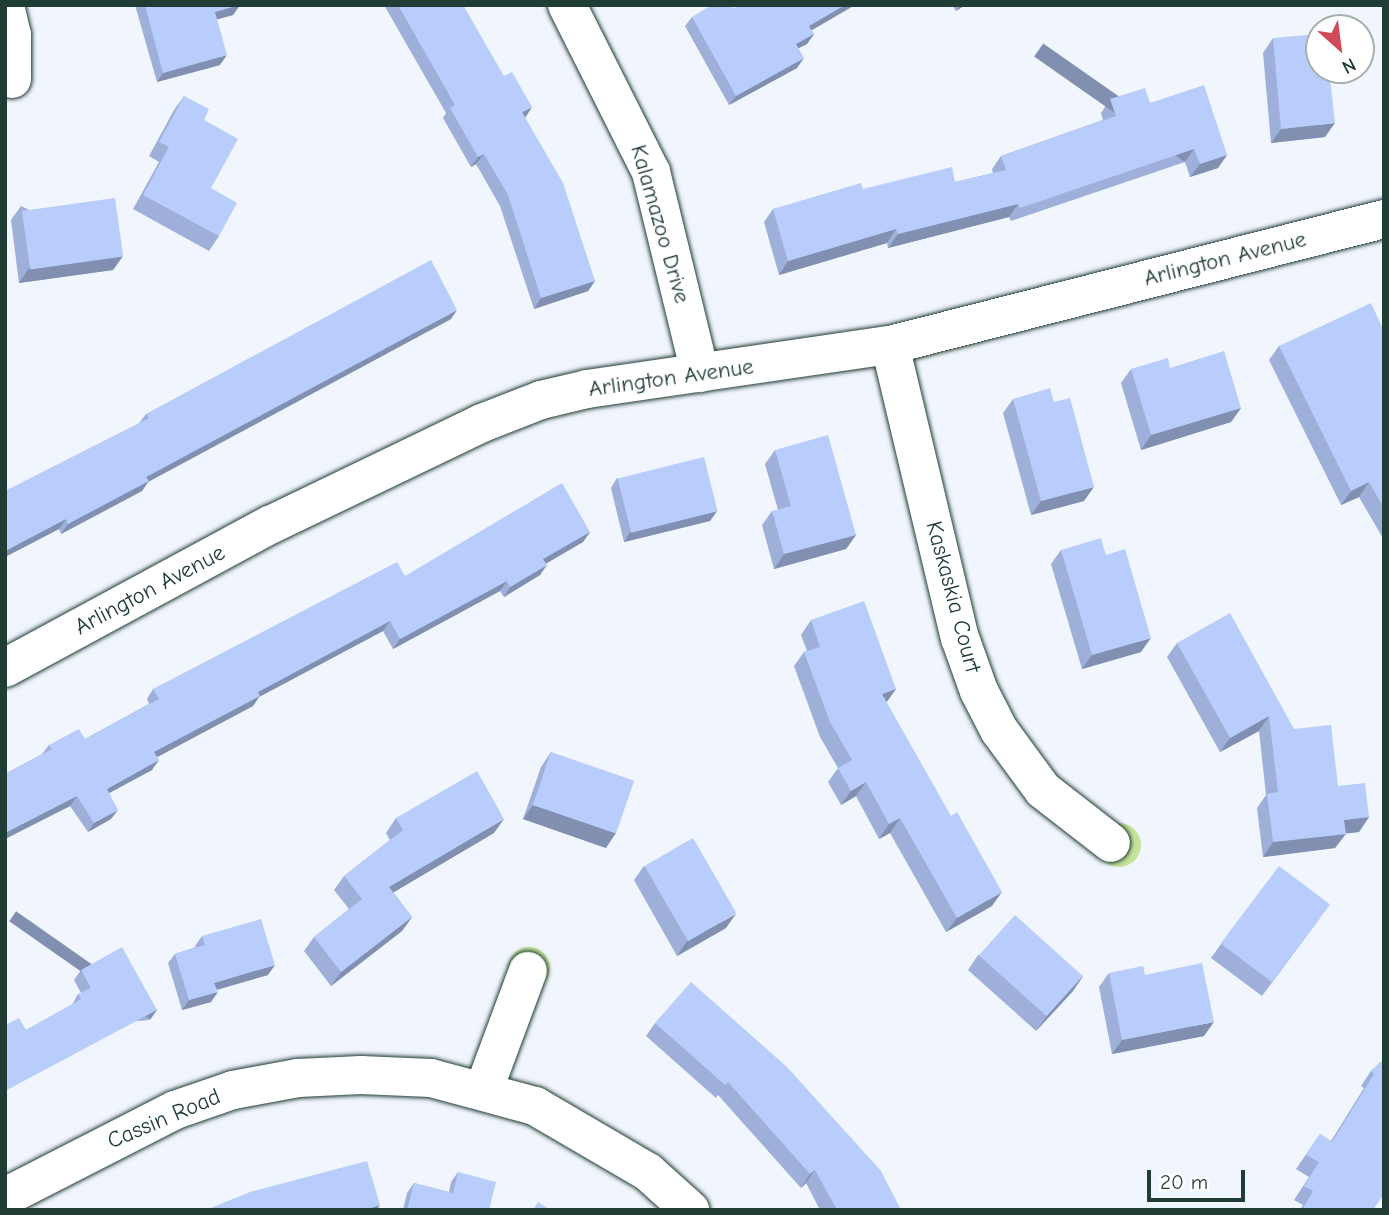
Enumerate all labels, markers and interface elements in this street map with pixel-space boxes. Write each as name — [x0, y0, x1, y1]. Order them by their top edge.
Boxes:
north arrow — [1305, 14, 1375, 84]
text: N — [1338, 53, 1360, 78]
street label: Kalamazoo Drive — [624, 142, 696, 306]
street label: Arlington Avenue — [1141, 226, 1309, 292]
street label: Arlington Avenue — [587, 353, 755, 403]
street label: Kaskaskia Court — [919, 518, 987, 676]
street label: Arlington Avenue — [70, 539, 230, 641]
street label: Cassin Road — [103, 1083, 225, 1155]
scale bar — [1151, 1156, 1249, 1200]
text: 20 m — [1160, 1170, 1208, 1194]

